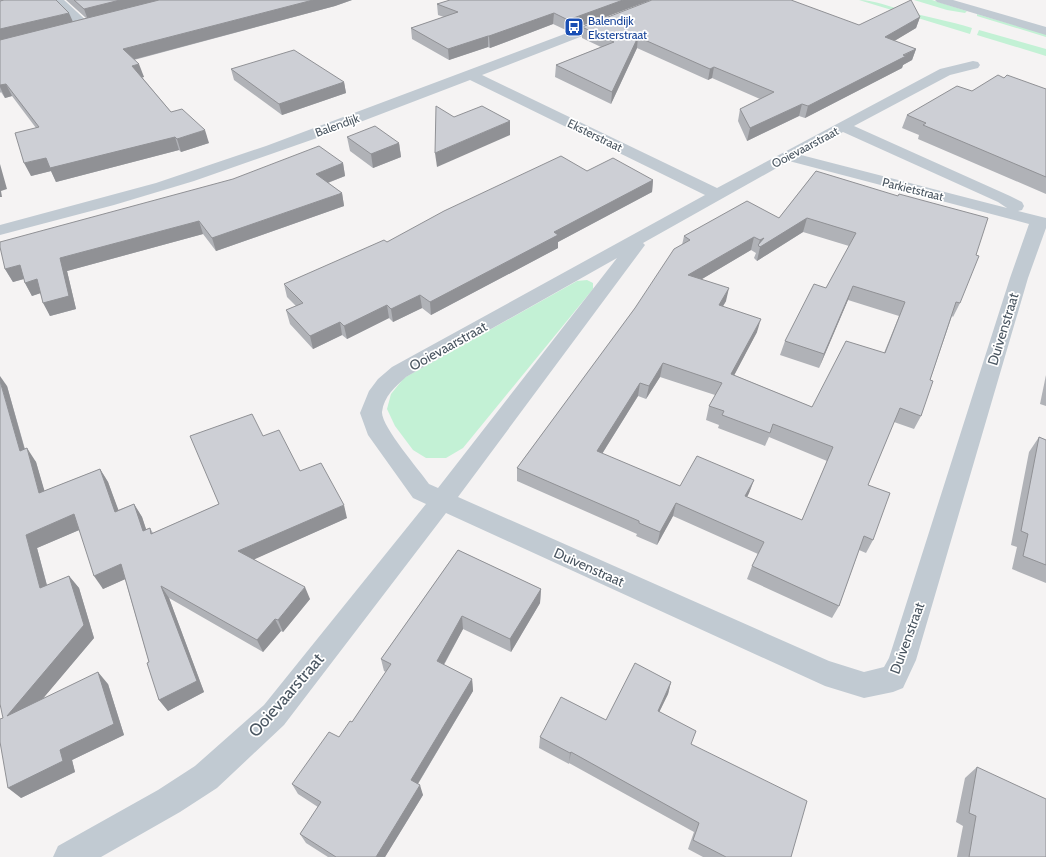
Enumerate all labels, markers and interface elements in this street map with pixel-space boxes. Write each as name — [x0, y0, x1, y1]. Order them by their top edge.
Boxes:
place label: Balendijk Eksterstraat — [588, 13, 647, 42]
bus stop icon: Balendijk Eksterstraat — [563, 16, 585, 38]
street label: Balendijk — [313, 110, 362, 140]
street label: Eksterstraat — [565, 115, 625, 155]
street label: Ooievaarstraat — [769, 123, 841, 171]
street label: Parkietstraat — [881, 174, 945, 204]
street label: Duivenstraat — [983, 290, 1023, 368]
street label: Ooievaarstraat — [406, 317, 490, 375]
street label: Duivenstraat — [551, 544, 627, 591]
street label: Duivenstraat — [886, 599, 928, 676]
street label: Ooievaarstraat — [244, 649, 328, 741]

